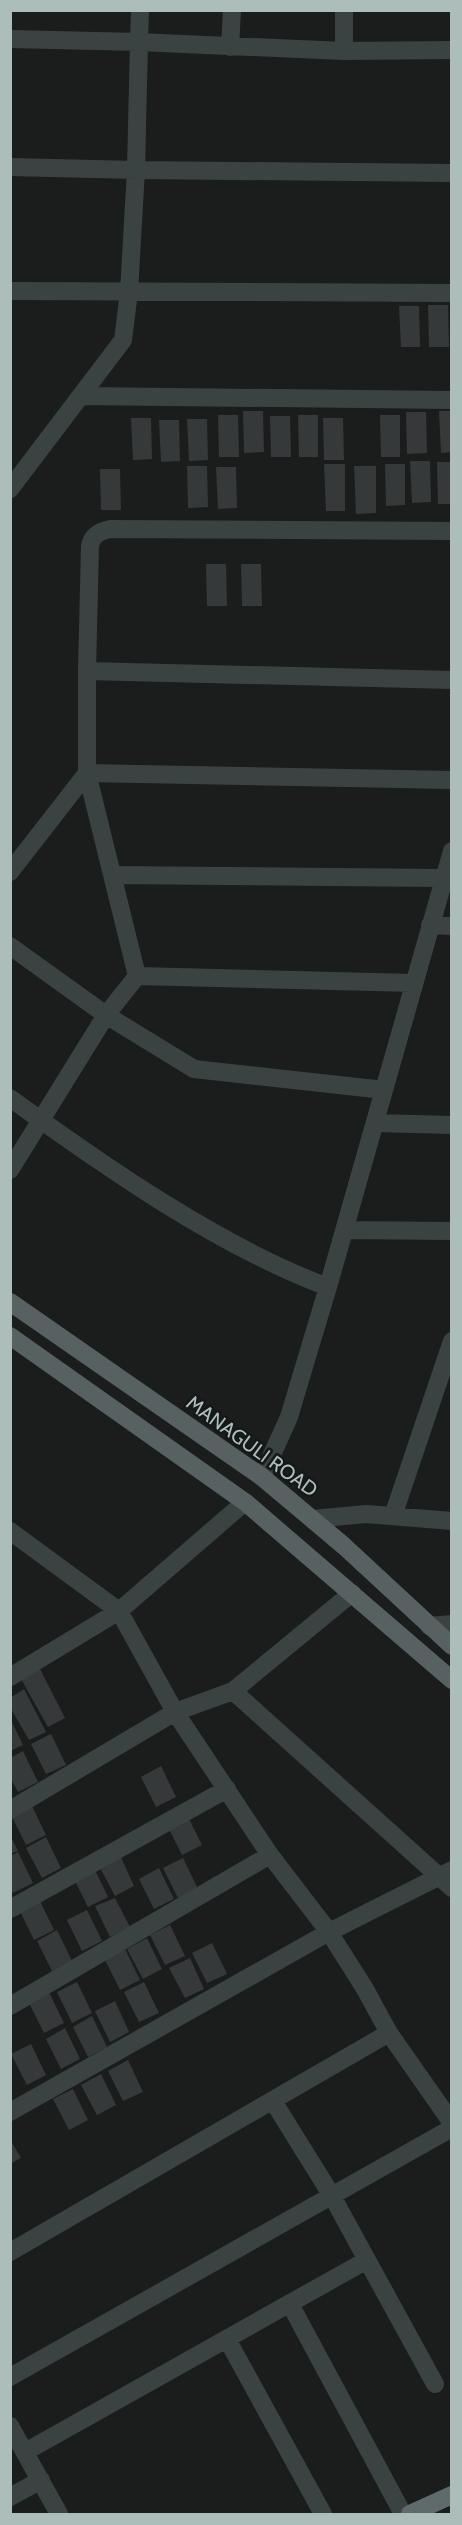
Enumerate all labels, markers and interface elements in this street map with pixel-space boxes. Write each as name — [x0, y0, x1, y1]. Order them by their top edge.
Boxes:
street label: MANAGULI ROAD — [182, 1390, 322, 1502]

